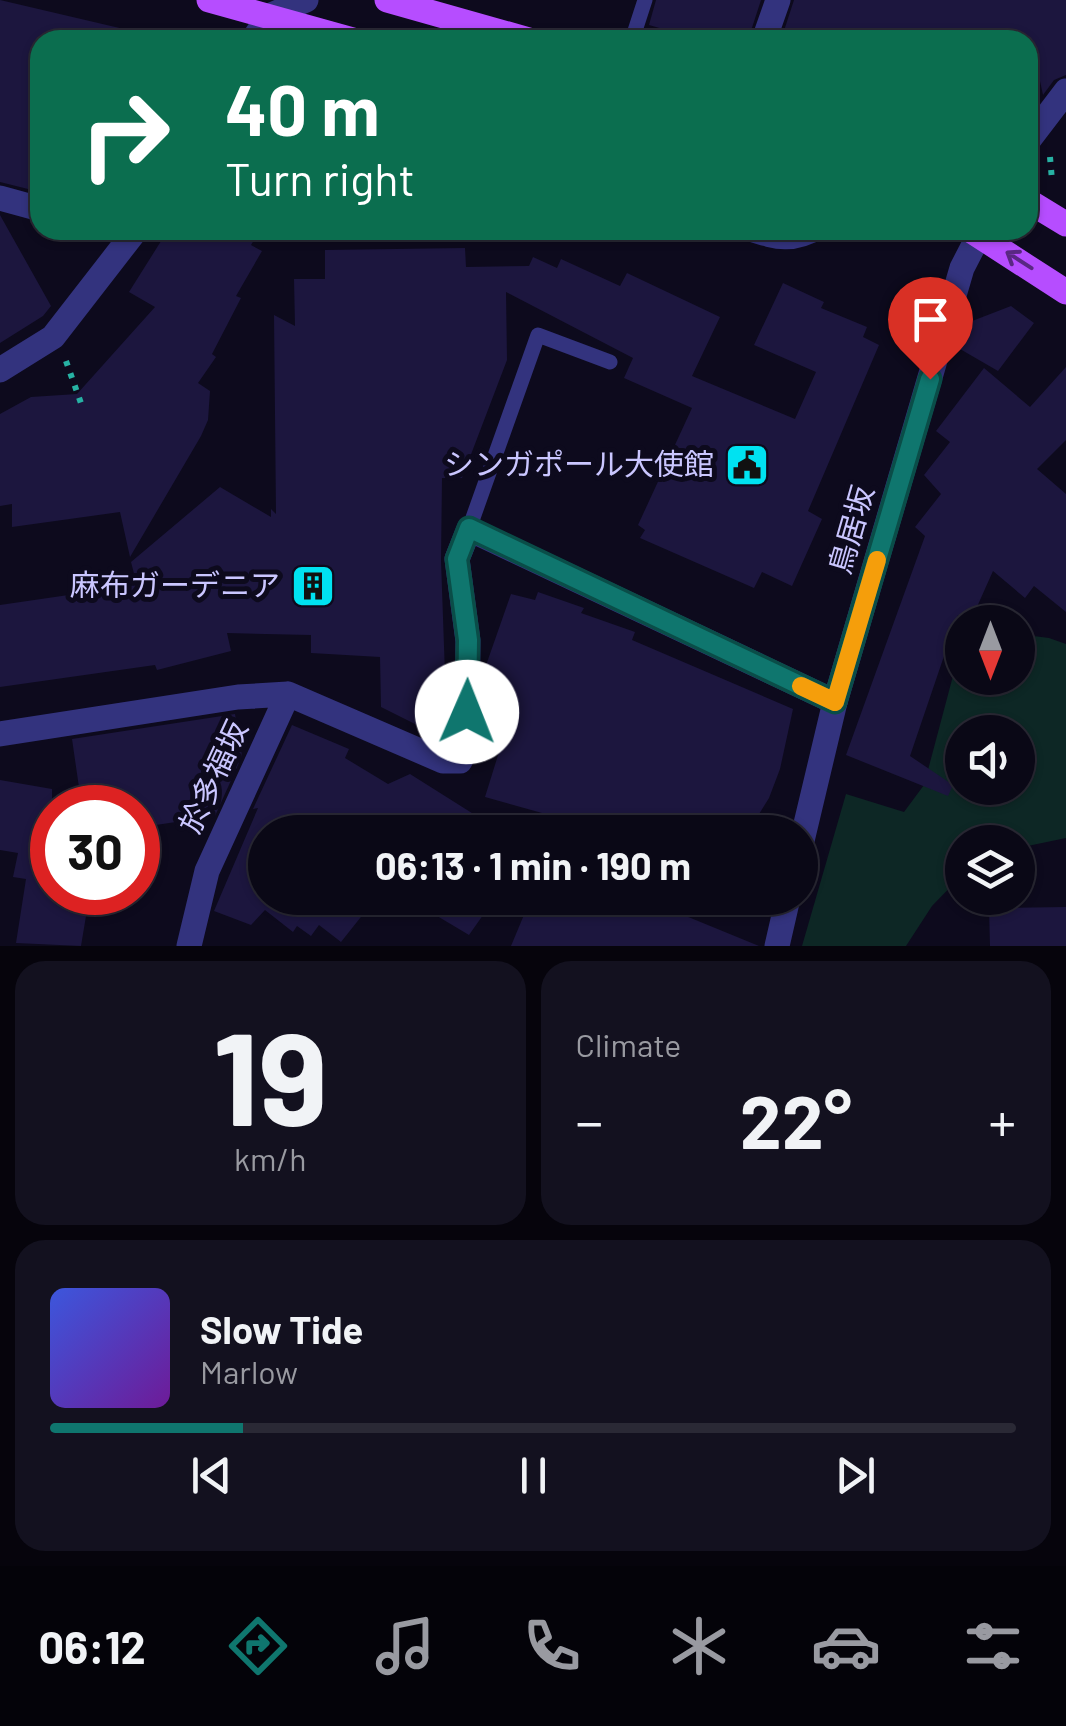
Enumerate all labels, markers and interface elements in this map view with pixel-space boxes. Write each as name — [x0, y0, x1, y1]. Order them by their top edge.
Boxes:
text: 40 m — [225, 66, 380, 150]
icon: right — [60, 70, 190, 200]
text: Turn right — [225, 151, 415, 205]
one-way arrow — [1005, 250, 1033, 270]
pin — [888, 277, 973, 380]
icon: arrive — [903, 292, 958, 347]
public building icon: シンガポール大使館 — [724, 442, 770, 488]
place label: シンガポール大使館 — [444, 445, 714, 481]
street label: 鳥居坂 — [820, 481, 880, 578]
building icon: 麻布ガーデニア — [290, 563, 336, 609]
place label: 麻布ガーデニア — [70, 566, 280, 602]
north arrow — [945, 605, 1035, 695]
map controls — [945, 605, 1035, 915]
position arrow — [415, 660, 519, 764]
street label: 於多福坂 — [171, 714, 254, 838]
button: sound — [945, 715, 1035, 805]
speed limit sign: 30 — [30, 785, 160, 915]
button: layers — [945, 825, 1035, 915]
text: 06:13 · 1 min · 190 m — [375, 842, 691, 888]
text: 19 — [213, 996, 328, 1152]
text: Climate — [576, 1025, 681, 1063]
text: 22° — [740, 1074, 852, 1164]
text: − — [576, 1087, 603, 1153]
text: + — [988, 1087, 1016, 1153]
text: km/h — [234, 1139, 306, 1177]
text: Slow Tide — [200, 1306, 363, 1352]
text: Marlow — [200, 1352, 298, 1390]
icon: previous — [184, 1448, 239, 1503]
icon: pause — [506, 1448, 561, 1503]
icon: next — [828, 1448, 883, 1503]
icon: directions — [223, 1611, 293, 1681]
icon: music — [370, 1611, 440, 1681]
icon: phone — [517, 1611, 587, 1681]
icon: climate — [664, 1611, 734, 1681]
icon: car — [811, 1611, 881, 1681]
icon: filters — [958, 1611, 1028, 1681]
text: 06:12 — [38, 1619, 146, 1673]

